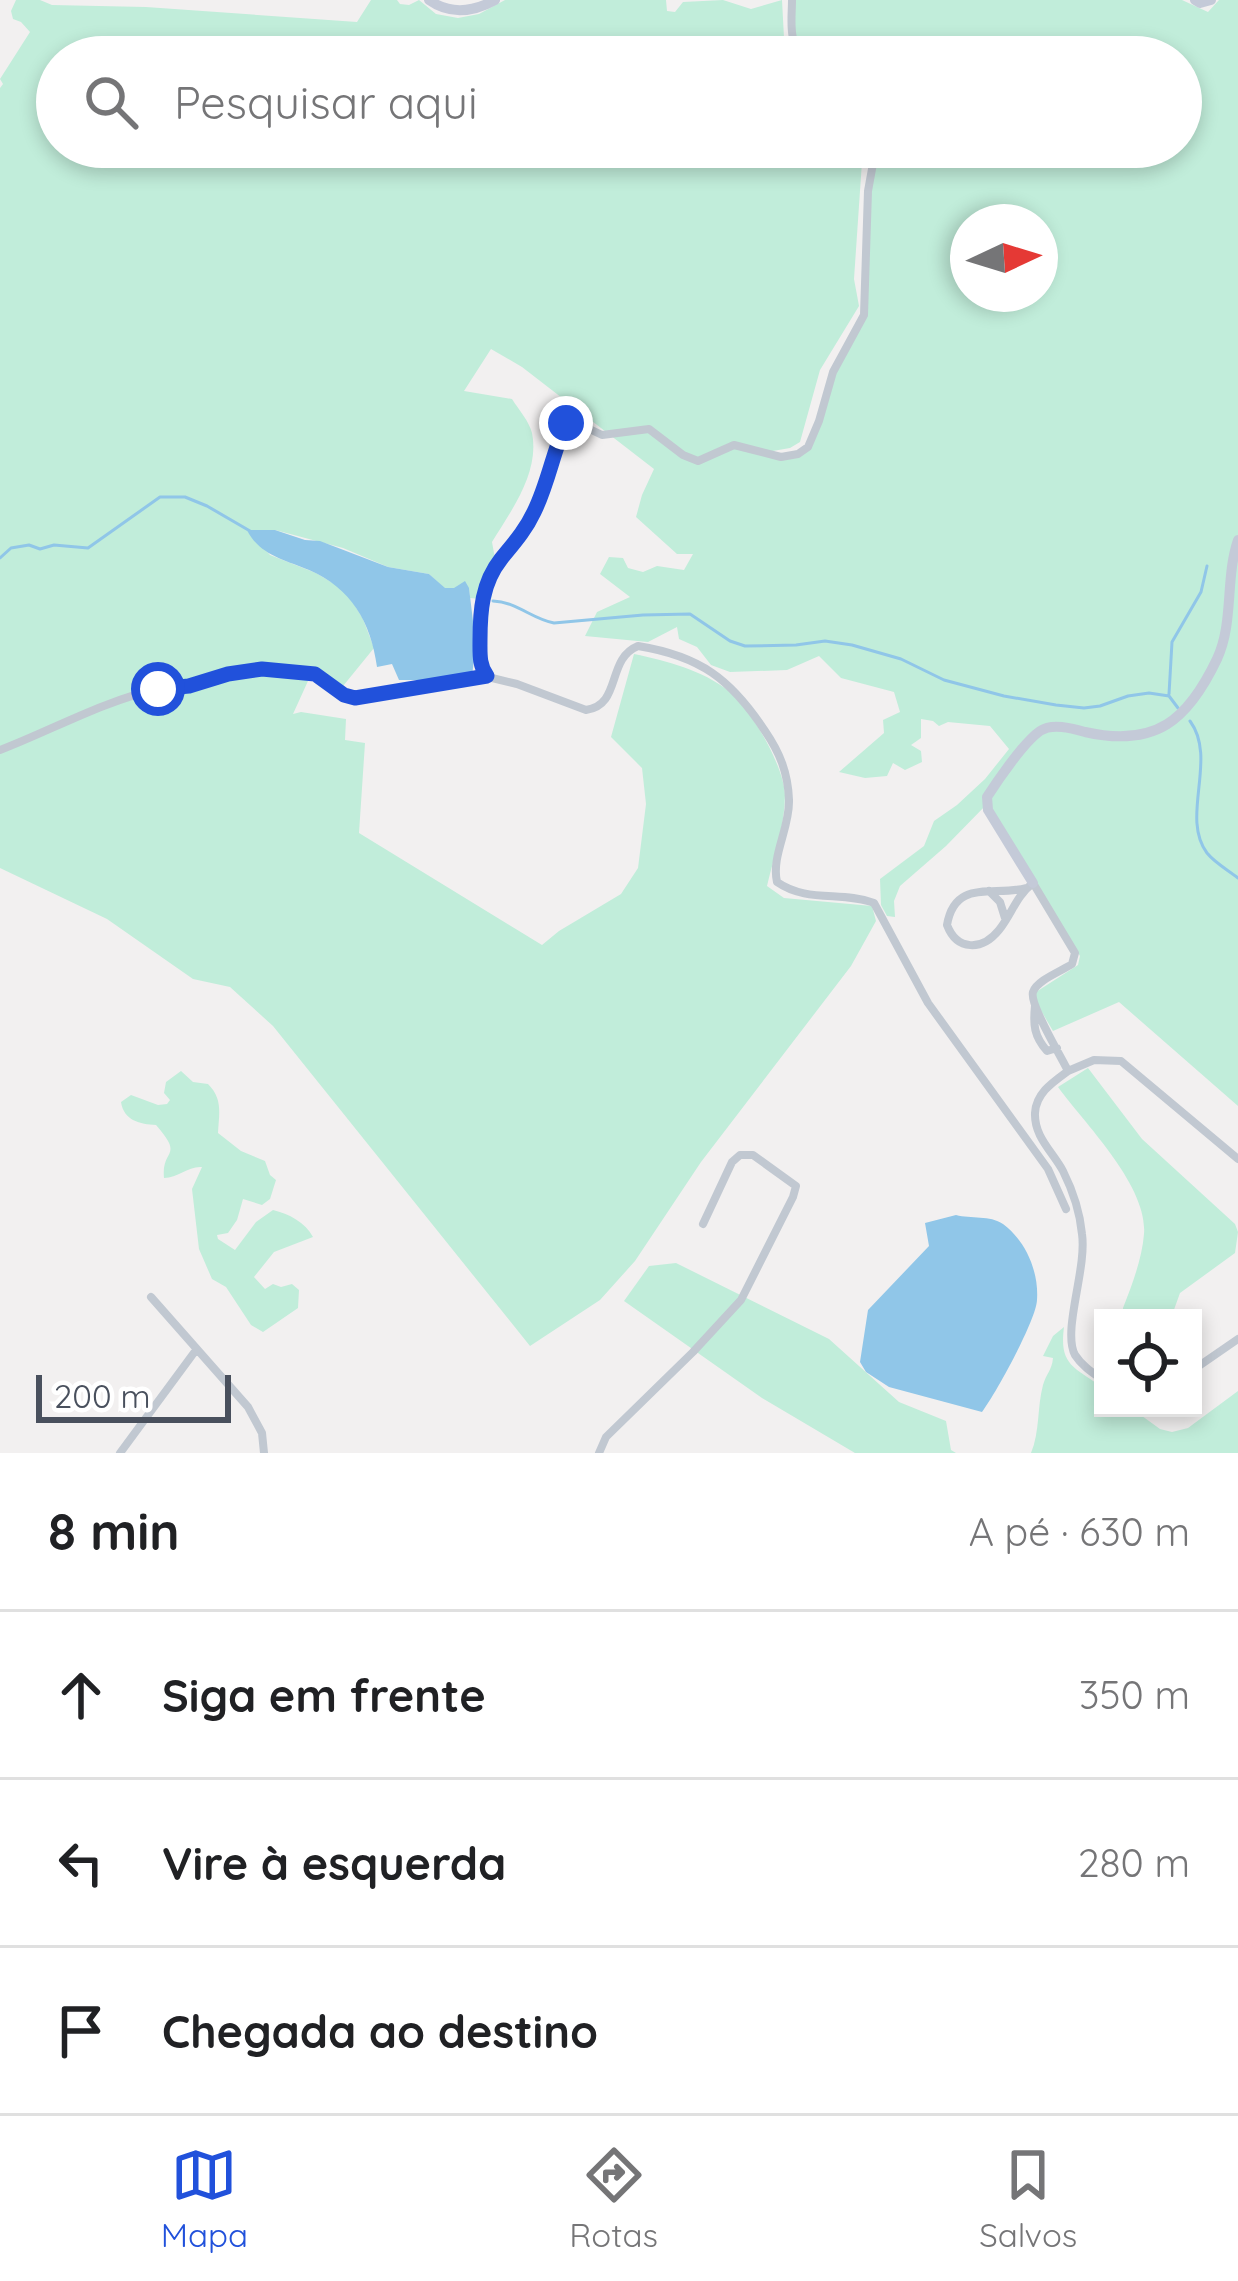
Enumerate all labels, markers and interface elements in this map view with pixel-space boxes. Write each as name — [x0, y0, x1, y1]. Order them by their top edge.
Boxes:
search box — [36, 36, 1202, 168]
icon: search — [78, 69, 144, 135]
text: Pesquisar aqui — [174, 74, 478, 130]
north arrow — [950, 204, 1058, 312]
route end — [539, 396, 593, 450]
route start — [131, 662, 185, 716]
map controls — [1094, 1309, 1202, 1417]
button: locate — [1094, 1309, 1202, 1417]
scale bar — [36, 1369, 231, 1422]
text: 200 m — [54, 1375, 151, 1416]
text: 8 min — [48, 1499, 180, 1563]
text: A pé · 630 m — [969, 1507, 1190, 1556]
icon: ahead — [48, 1662, 114, 1728]
text: Siga em frente — [162, 1667, 486, 1723]
text: 350 m — [1079, 1670, 1190, 1719]
icon: left — [48, 1830, 114, 1896]
text: Vire à esquerda — [162, 1835, 506, 1891]
text: 280 m — [1078, 1838, 1190, 1887]
icon: arrive — [48, 1998, 114, 2064]
text: Chegada ao destino — [162, 2003, 598, 2059]
tab: Mapa — [161, 2142, 248, 2255]
tab: Rotas — [569, 2142, 658, 2255]
tab: Salvos — [979, 2142, 1077, 2255]

